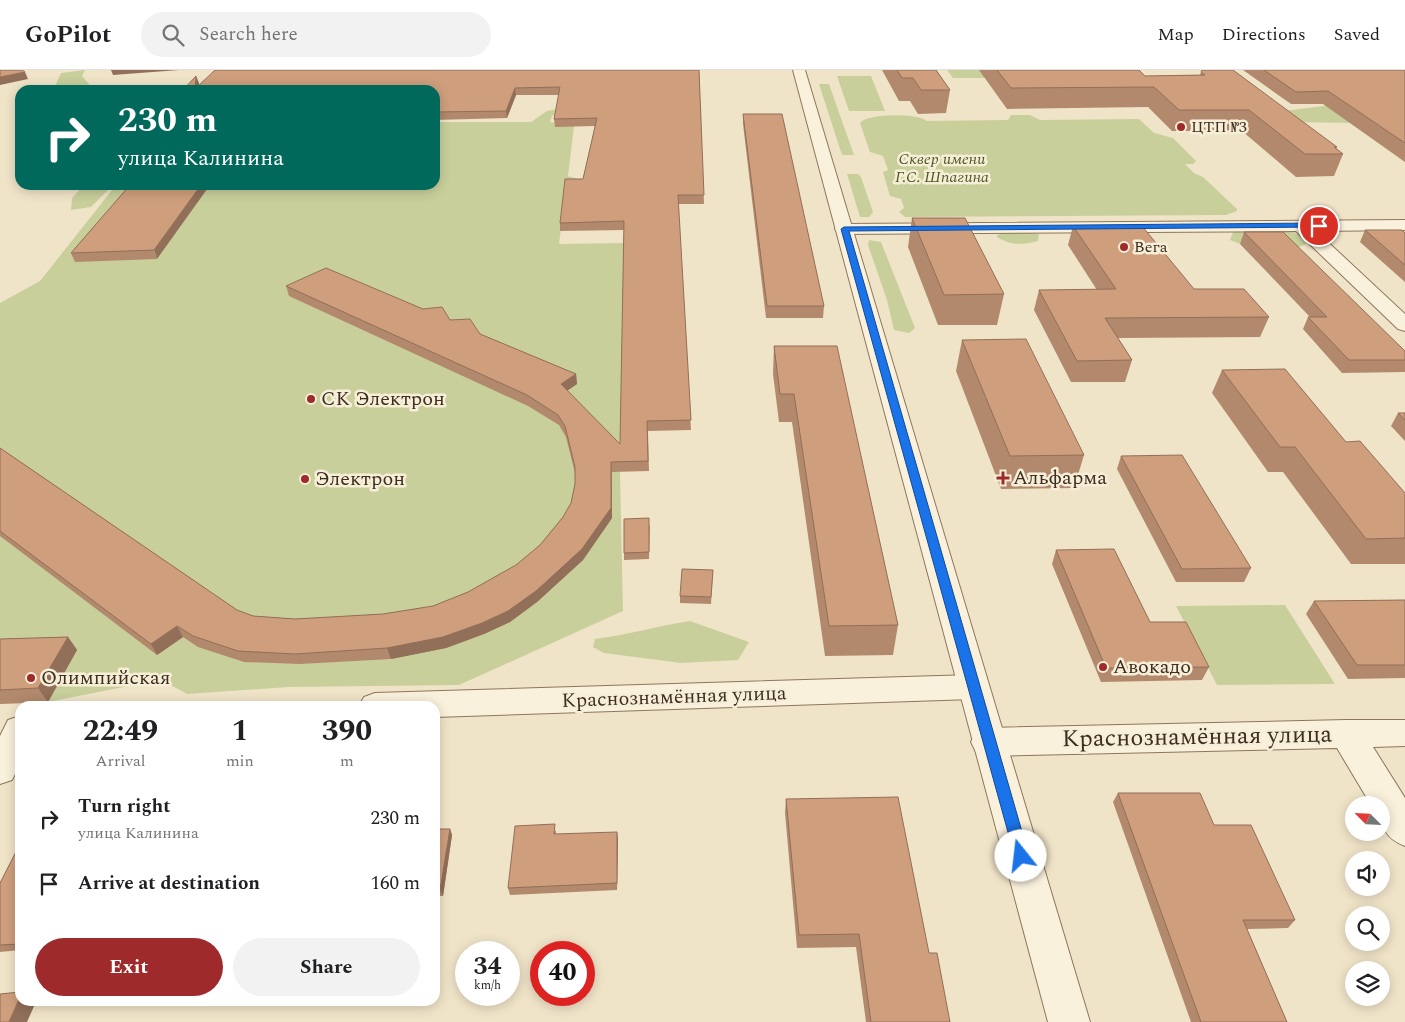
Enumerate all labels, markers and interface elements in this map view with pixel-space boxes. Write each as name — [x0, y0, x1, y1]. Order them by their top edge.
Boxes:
search box — [141, 12, 491, 57]
text: GoPilot — [25, 17, 111, 53]
text: Search here — [199, 20, 298, 49]
icon: search — [159, 21, 187, 49]
text: Map — [1158, 21, 1194, 48]
text: Directions — [1222, 21, 1306, 48]
text: Saved — [1334, 21, 1380, 48]
text: 230 m — [118, 94, 217, 147]
icon: right — [35, 105, 100, 170]
place label: ЦТП №3 — [1191, 115, 1247, 139]
marker: ЦТП №3 — [1175, 121, 1187, 133]
text: улица Калинина — [118, 142, 284, 175]
park label: Сквер имени Г.С. Шпагина — [895, 147, 989, 189]
pin — [1298, 205, 1340, 247]
icon: arrive — [1305, 212, 1333, 240]
place label: Вега — [1134, 235, 1168, 259]
marker: Вега — [1118, 241, 1130, 253]
place label: СК Электрон — [321, 384, 445, 414]
marker: СК Электрон — [305, 393, 317, 405]
place label: Альфарма — [1013, 463, 1107, 493]
place label: Электрон — [315, 464, 405, 494]
marker: Альфарма — [997, 472, 1009, 484]
marker: Электрон — [299, 473, 311, 485]
place label: Авокадо — [1113, 652, 1191, 682]
marker: Авокадо — [1097, 661, 1109, 673]
place label: Олимпийская — [41, 663, 170, 693]
marker: Олимпийская — [25, 672, 37, 684]
street label: Краснознамённая улица — [561, 678, 787, 716]
text: 22:49 — [83, 708, 158, 754]
text: 1 — [231, 708, 248, 754]
text: 390 — [322, 708, 372, 754]
street label: Краснознамённая улица — [1062, 717, 1333, 757]
text: Arrival — [96, 749, 145, 773]
text: min — [226, 749, 254, 773]
text: m — [340, 749, 354, 773]
text: Turn right — [78, 792, 171, 821]
north arrow — [1345, 796, 1390, 841]
map controls — [1345, 796, 1390, 1006]
text: 230 m — [370, 804, 420, 833]
icon: right — [35, 805, 63, 833]
text: улица Калинина — [78, 821, 199, 845]
position arrow — [994, 829, 1046, 881]
button: sound — [1345, 851, 1390, 896]
text: Arrive at destination — [78, 869, 260, 898]
text: 160 m — [370, 869, 420, 898]
icon: arrive — [35, 870, 63, 898]
button: search — [1345, 906, 1390, 951]
button: Exit — [35, 938, 223, 996]
button: Share — [233, 938, 420, 996]
speed limit sign: 40 — [530, 941, 595, 1006]
text: 34 — [473, 948, 502, 986]
button: layers — [1345, 961, 1390, 1006]
text: km/h — [474, 976, 501, 995]

